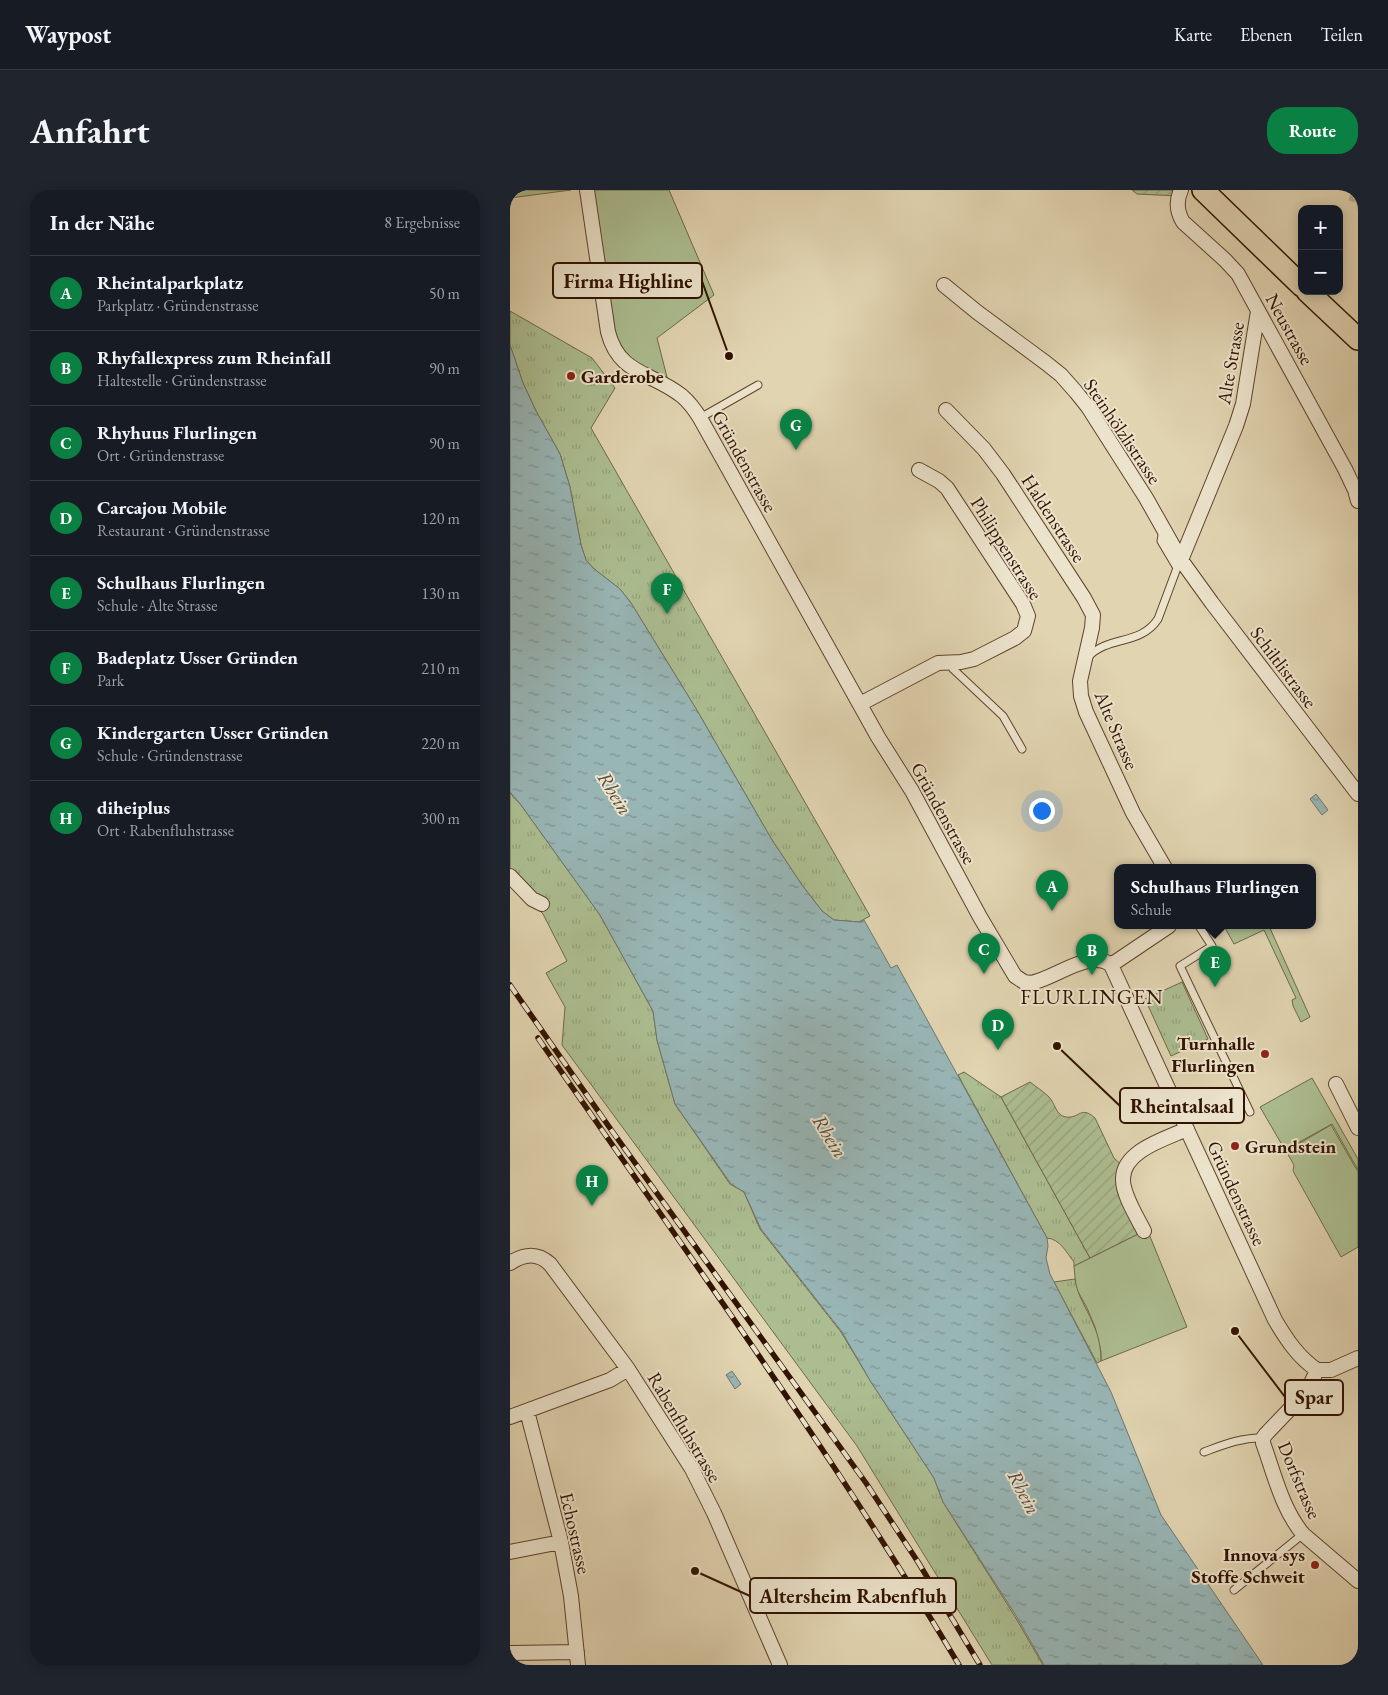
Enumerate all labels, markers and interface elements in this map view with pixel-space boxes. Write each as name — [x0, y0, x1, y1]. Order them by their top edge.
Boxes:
text: Waypost — [25, 19, 111, 50]
text: Karte — [1174, 23, 1212, 46]
text: Ebenen — [1240, 23, 1293, 46]
text: Teilen — [1321, 23, 1363, 46]
button: Route — [1267, 107, 1358, 154]
text: Anfahrt — [30, 108, 150, 153]
map controls — [1298, 205, 1343, 295]
button: + — [1298, 205, 1343, 250]
text: In der Nähe — [50, 209, 155, 236]
text: 8 Ergebnisse — [384, 212, 460, 233]
button: − — [1298, 250, 1343, 295]
callout: Firma Highline — [553, 263, 702, 298]
text: Firma Highline — [563, 268, 693, 294]
text: Rheintalparkplatz — [97, 270, 243, 295]
text: A — [60, 283, 72, 304]
text: 50 m — [429, 283, 460, 304]
street label: Neustrasse — [1260, 289, 1319, 369]
text: Parkplatz · Gründenstrasse — [97, 295, 258, 316]
street label: Alte Strasse — [1211, 320, 1250, 407]
text: Rhyfallexpress zum Rheinfall — [97, 345, 331, 370]
text: B — [61, 358, 71, 379]
text: 90 m — [429, 358, 460, 379]
place label: Garderobe — [581, 364, 664, 389]
text: Haltestelle · Gründenstrasse — [97, 370, 267, 391]
marker: Garderobe — [565, 370, 577, 382]
street label: Steinhölzlistrasse — [1078, 374, 1167, 489]
street label: Gründenstrasse — [706, 406, 783, 517]
pin: G — [780, 409, 812, 450]
text: Rhyhuus Flurlingen — [97, 420, 257, 445]
text: C — [60, 433, 72, 454]
text: 90 m — [429, 433, 460, 454]
text: Ort · Gründenstrasse — [97, 445, 224, 466]
street label: Haldenstrasse — [1016, 469, 1091, 567]
street label: Philippenstrasse — [965, 492, 1048, 605]
text: Carcajou Mobile — [97, 495, 227, 520]
text: D — [60, 508, 72, 529]
text: 120 m — [421, 508, 460, 529]
text: Restaurant · Gründenstrasse — [97, 520, 270, 541]
text: Schulhaus Flurlingen — [97, 570, 265, 595]
pin: F — [651, 573, 683, 614]
text: E — [61, 583, 71, 604]
text: 130 m — [421, 583, 460, 604]
text: Schule · Alte Strasse — [97, 595, 217, 616]
street label: Schiltlistrasse — [1245, 621, 1323, 713]
text: Badeplatz Usser Gründen — [97, 645, 298, 670]
text: F — [62, 658, 70, 679]
text: 210 m — [421, 658, 460, 679]
text: Park — [97, 670, 124, 691]
street label: Alte Strasse — [1088, 686, 1144, 773]
text: Kindergarten Usser Gründen — [97, 720, 329, 745]
text: G — [60, 733, 72, 754]
text: 220 m — [421, 733, 460, 754]
text: Schule · Gründenstrasse — [97, 745, 242, 766]
street label: Gründenstrasse — [905, 758, 982, 869]
water label: Rhein — [592, 766, 638, 820]
text: diheiplus — [97, 795, 170, 820]
your location — [1029, 798, 1055, 824]
text: H — [60, 808, 72, 829]
text: 300 m — [421, 808, 460, 829]
text: Ort · Rabenfluhstrasse — [97, 820, 234, 841]
popup — [1114, 864, 1316, 929]
pin: A — [1036, 870, 1068, 911]
text: Schulhaus Flurlingen — [1131, 874, 1299, 899]
text: Schule — [1131, 899, 1172, 920]
pin: C — [968, 933, 1000, 974]
pin: B — [1076, 934, 1108, 975]
pin: E — [1199, 946, 1231, 987]
district label: FLURLINGEN — [1020, 983, 1164, 1010]
pin: D — [982, 1009, 1014, 1050]
place label: Turnhalle Flurlingen — [1171, 1031, 1255, 1078]
marker: Turnhalle Flurlingen — [1259, 1048, 1271, 1060]
callout: Rheintalsaal — [1120, 1088, 1244, 1123]
text: Rheintalsaal — [1130, 1093, 1234, 1119]
water label: Rhein — [807, 1109, 853, 1163]
place label: Grundstein — [1245, 1134, 1337, 1159]
street label: Gründenstrasse — [1201, 1137, 1272, 1250]
marker: Grundstein — [1229, 1140, 1241, 1152]
pin: H — [576, 1165, 608, 1206]
street label: Rabenfluhstrasse — [642, 1367, 727, 1487]
callout: Spar — [1285, 1380, 1343, 1415]
text: Spar — [1295, 1384, 1334, 1410]
street label: Dorfstrasse — [1272, 1438, 1327, 1523]
water label: Rhein — [1002, 1465, 1046, 1519]
street label: Echostrasse — [554, 1490, 597, 1576]
place label: Innova sys Stoffe Schweit — [1191, 1542, 1305, 1589]
marker: Innova sys Stoffe Schweit — [1309, 1559, 1321, 1571]
callout: Altersheim Rabenfluh — [750, 1578, 956, 1613]
text: Altersheim Rabenfluh — [758, 1583, 947, 1609]

